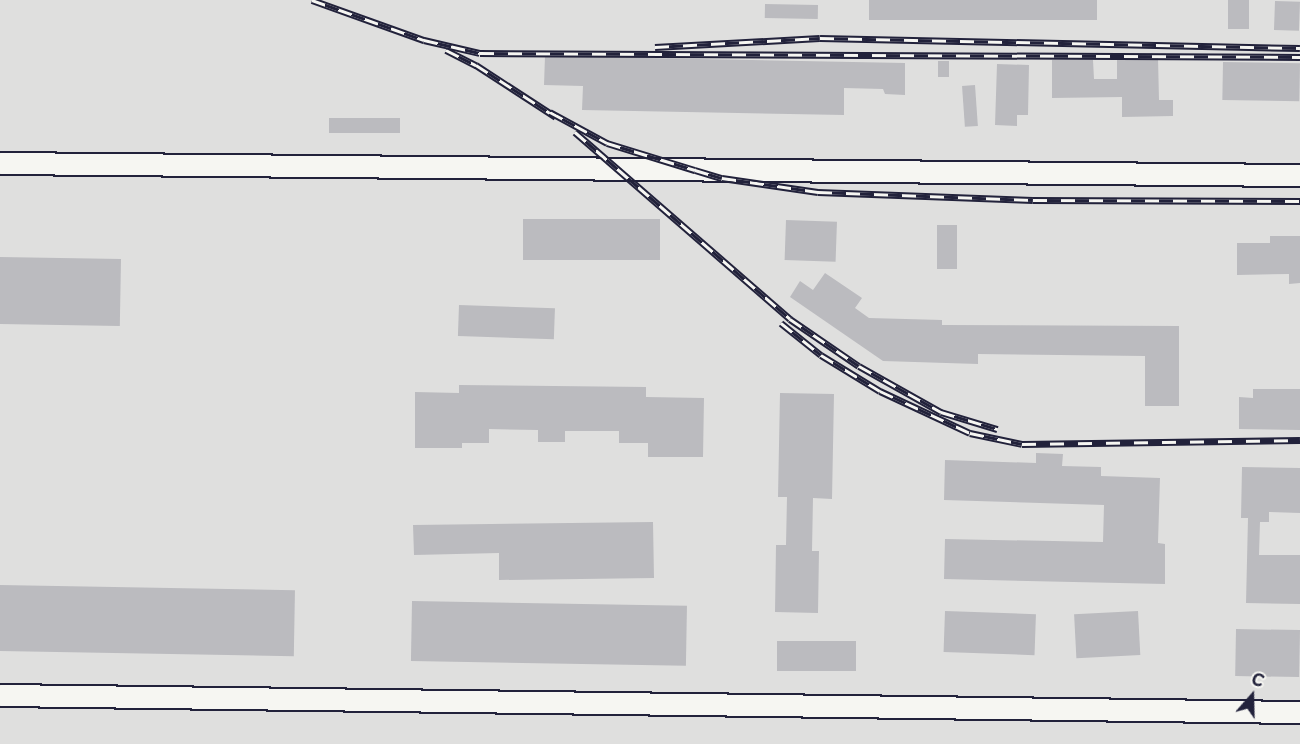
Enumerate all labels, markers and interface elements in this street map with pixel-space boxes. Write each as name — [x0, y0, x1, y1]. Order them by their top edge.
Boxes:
north arrow — [1222, 666, 1282, 726]
text: С — [1248, 666, 1268, 692]

